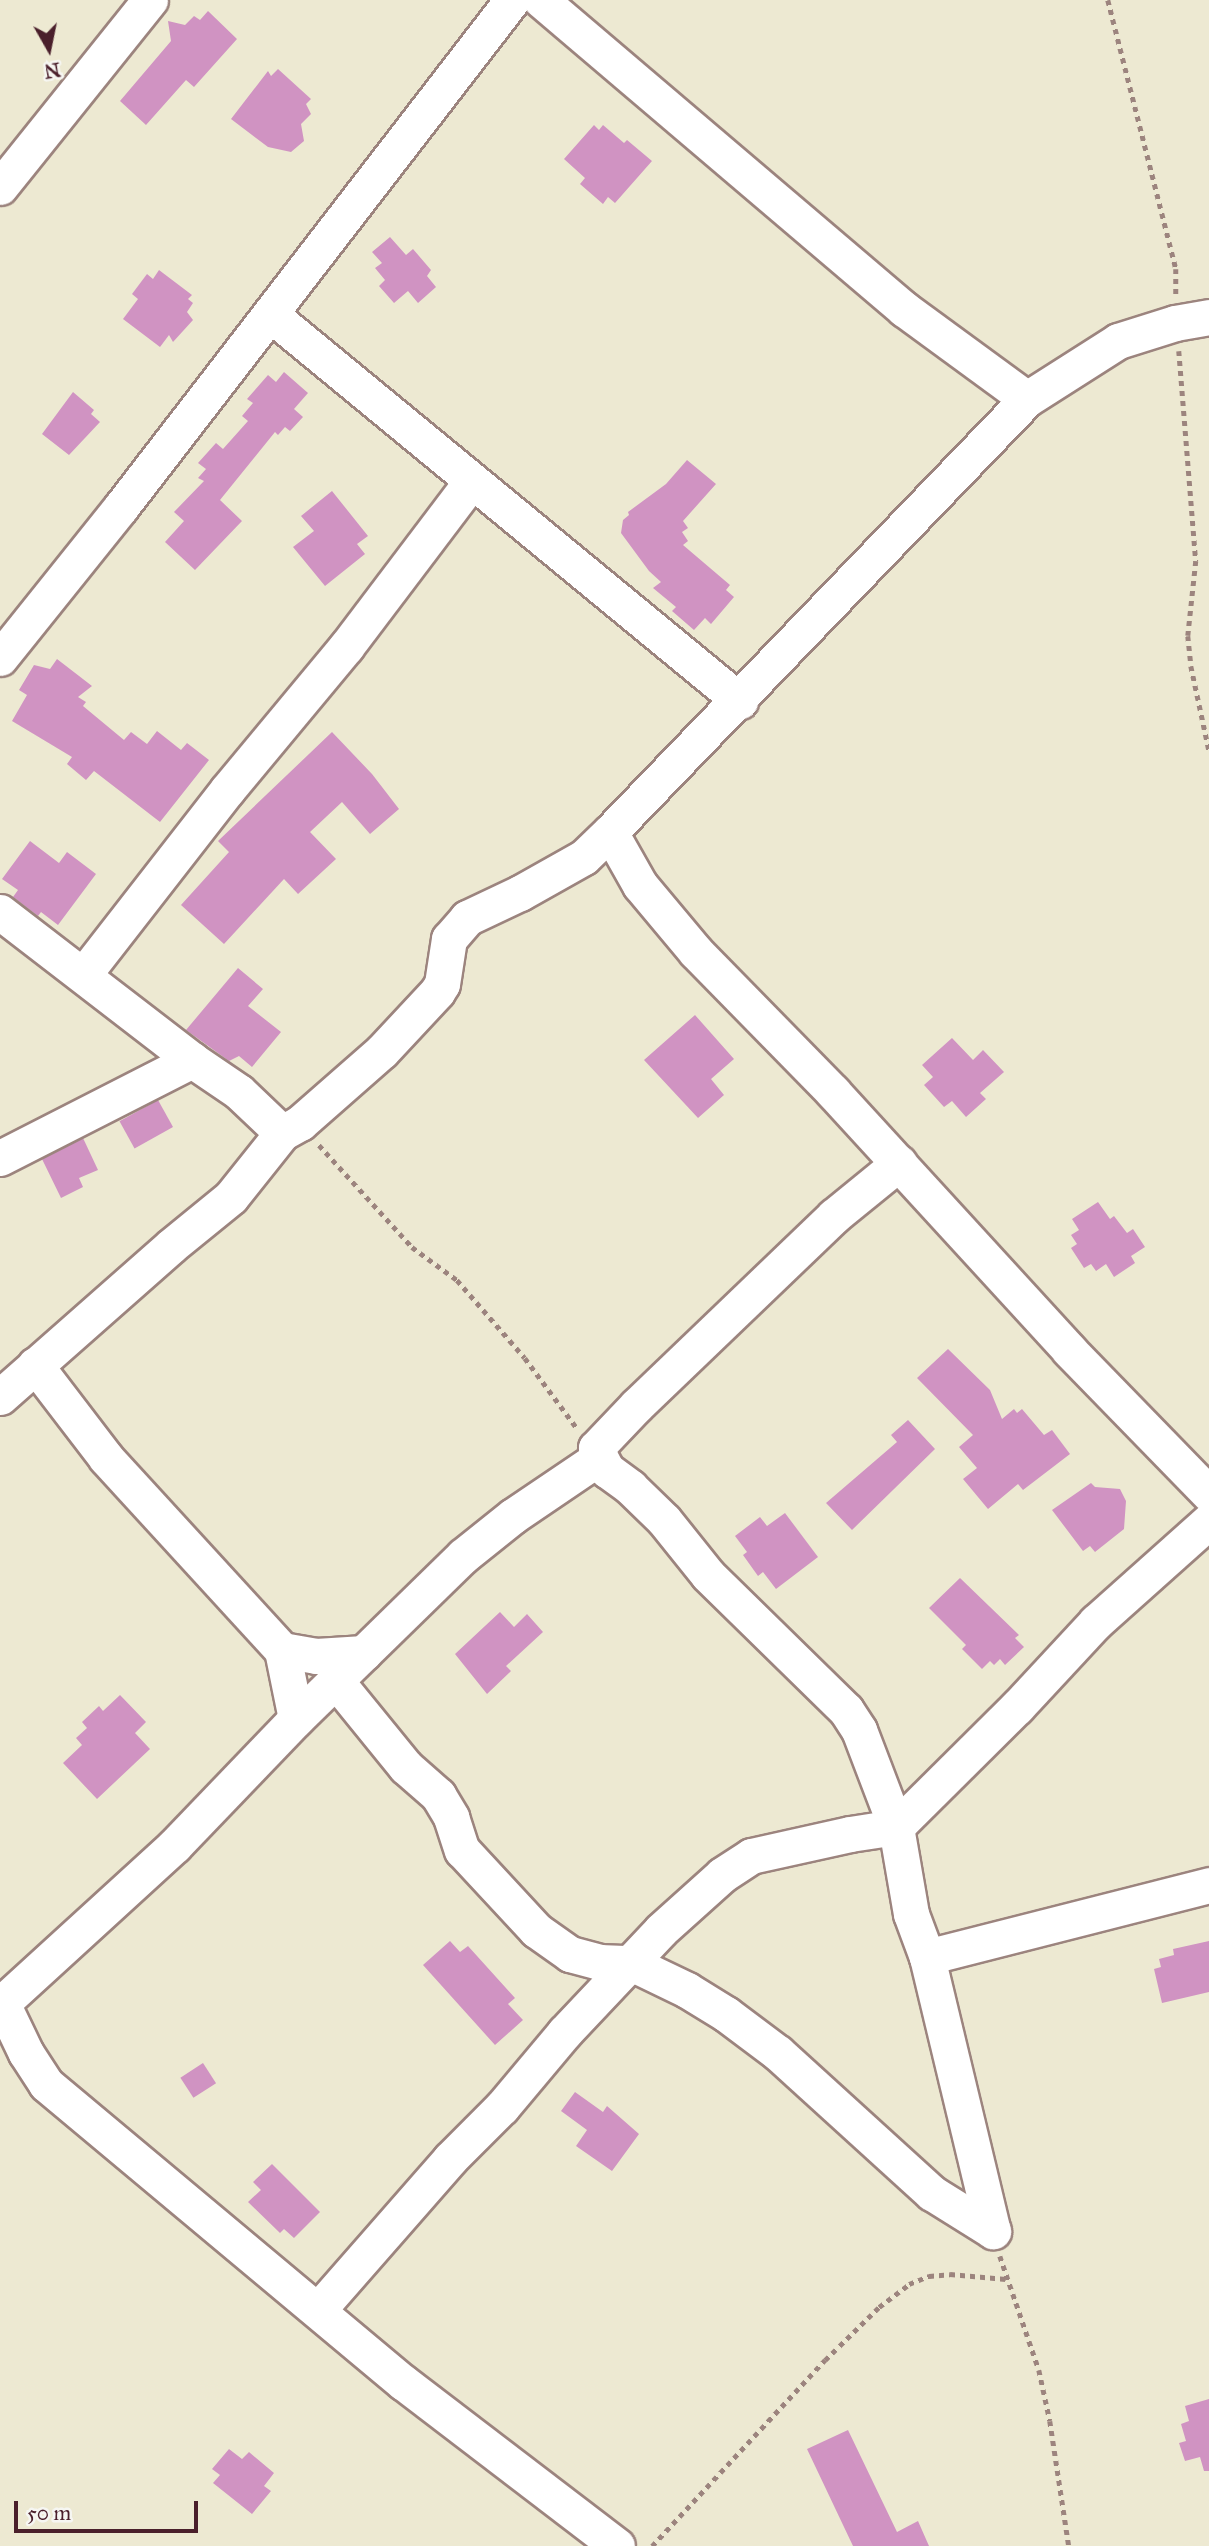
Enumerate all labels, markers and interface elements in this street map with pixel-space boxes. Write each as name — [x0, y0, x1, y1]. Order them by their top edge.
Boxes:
north arrow — [14, 14, 84, 84]
text: N — [43, 58, 62, 83]
scale bar — [18, 2486, 201, 2530]
text: 50 m — [27, 2500, 71, 2526]

